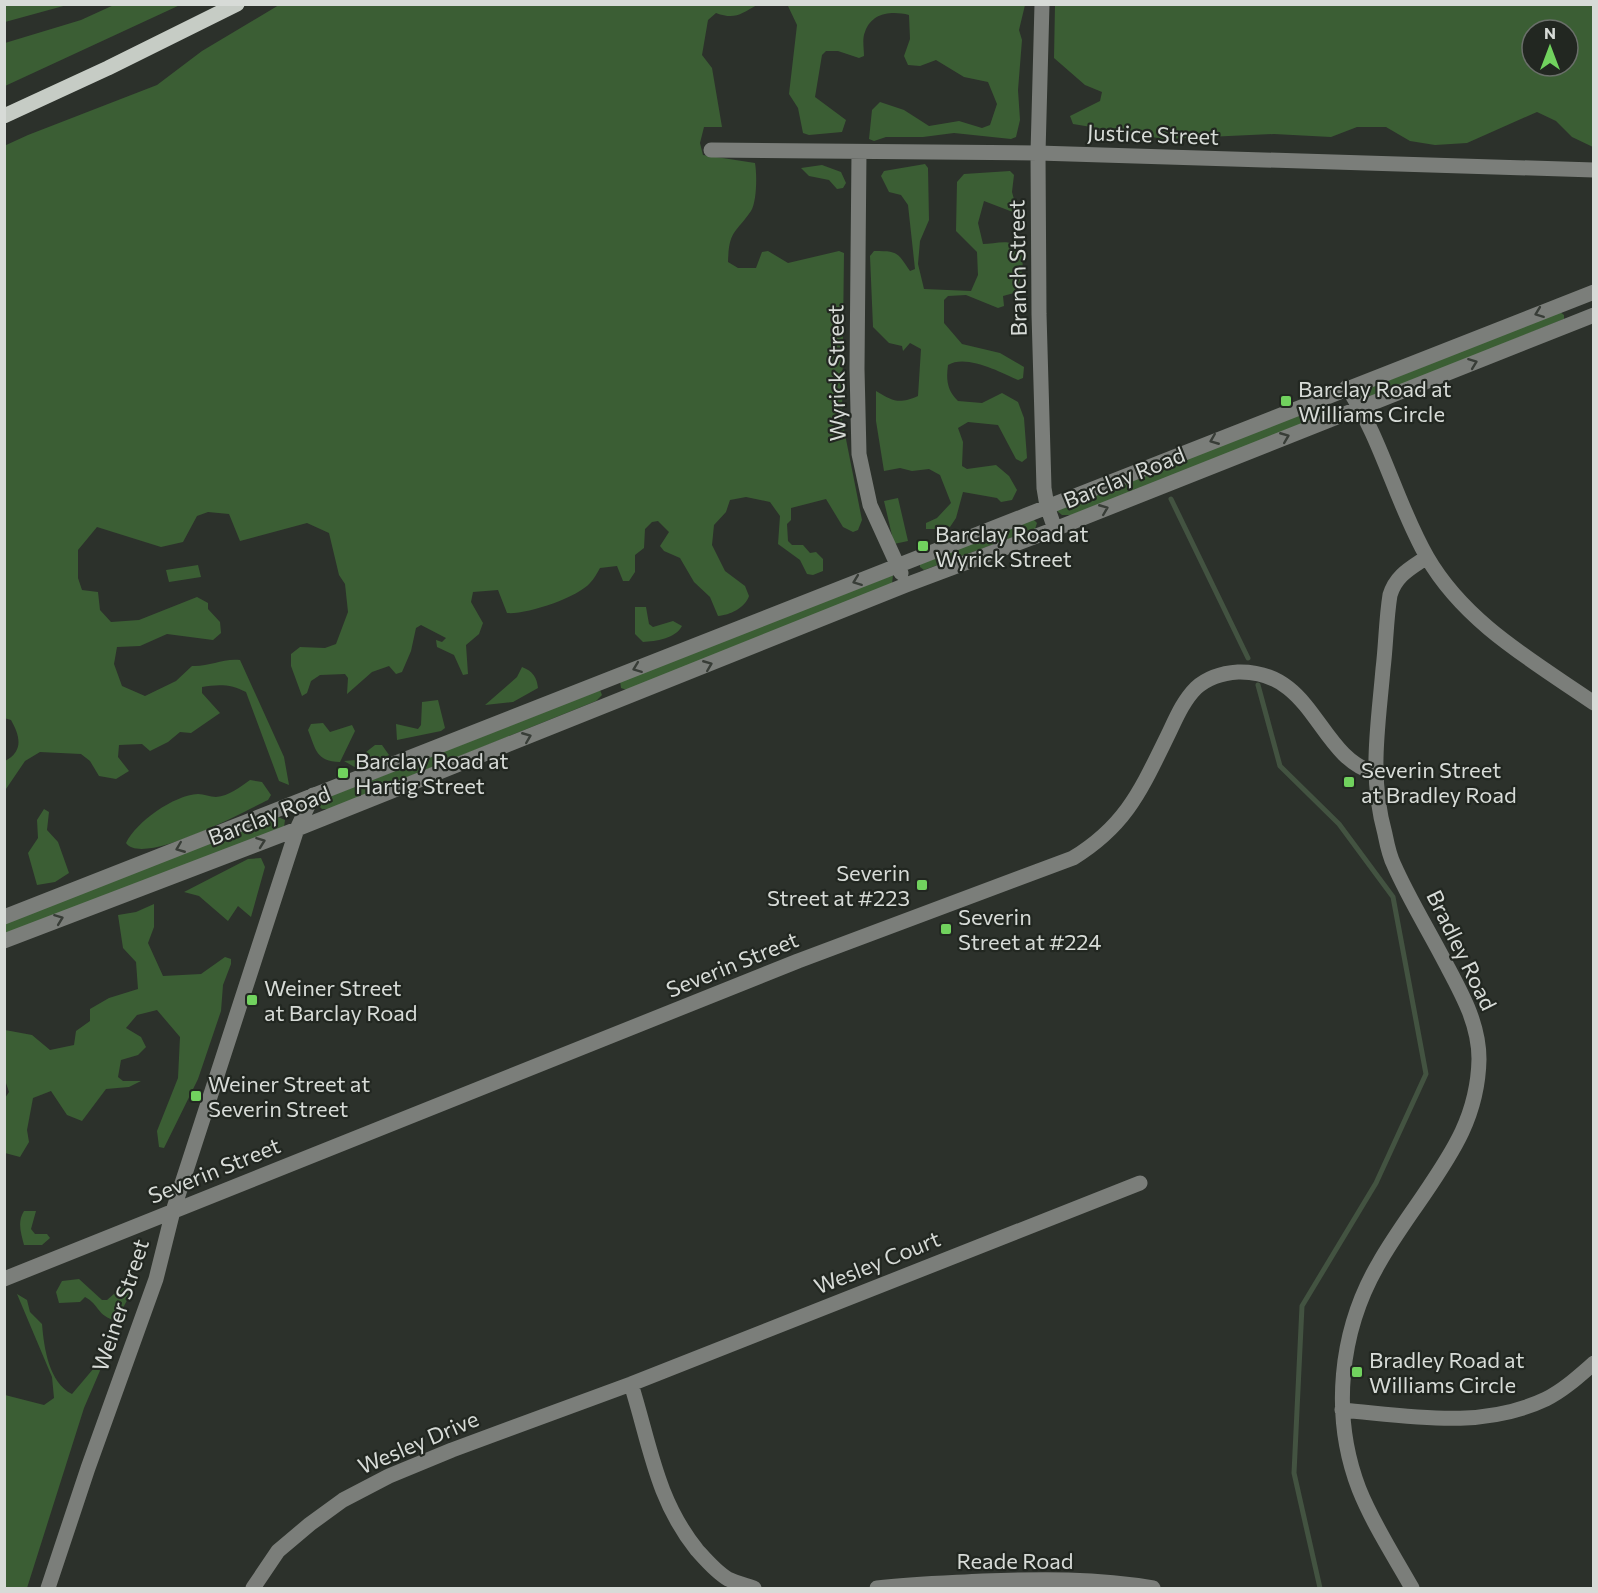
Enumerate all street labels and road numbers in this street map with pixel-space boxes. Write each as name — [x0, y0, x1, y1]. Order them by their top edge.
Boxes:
street label: Justice Street — [1086, 118, 1220, 150]
street label: Branch Street — [1002, 199, 1032, 337]
street label: Wyrick Street — [821, 304, 851, 442]
street label: Barclay Road — [1059, 440, 1189, 514]
street label: Barclay Road — [204, 779, 334, 851]
street label: Bradley Road — [1421, 885, 1503, 1015]
street label: Severin Street — [662, 925, 802, 1003]
street label: Severin Street — [144, 1131, 284, 1209]
street label: Wesley Court — [810, 1225, 944, 1299]
street label: Weiner Street — [86, 1235, 154, 1375]
street label: Wesley Drive — [354, 1405, 482, 1479]
street label: Reade Road — [956, 1547, 1074, 1574]

